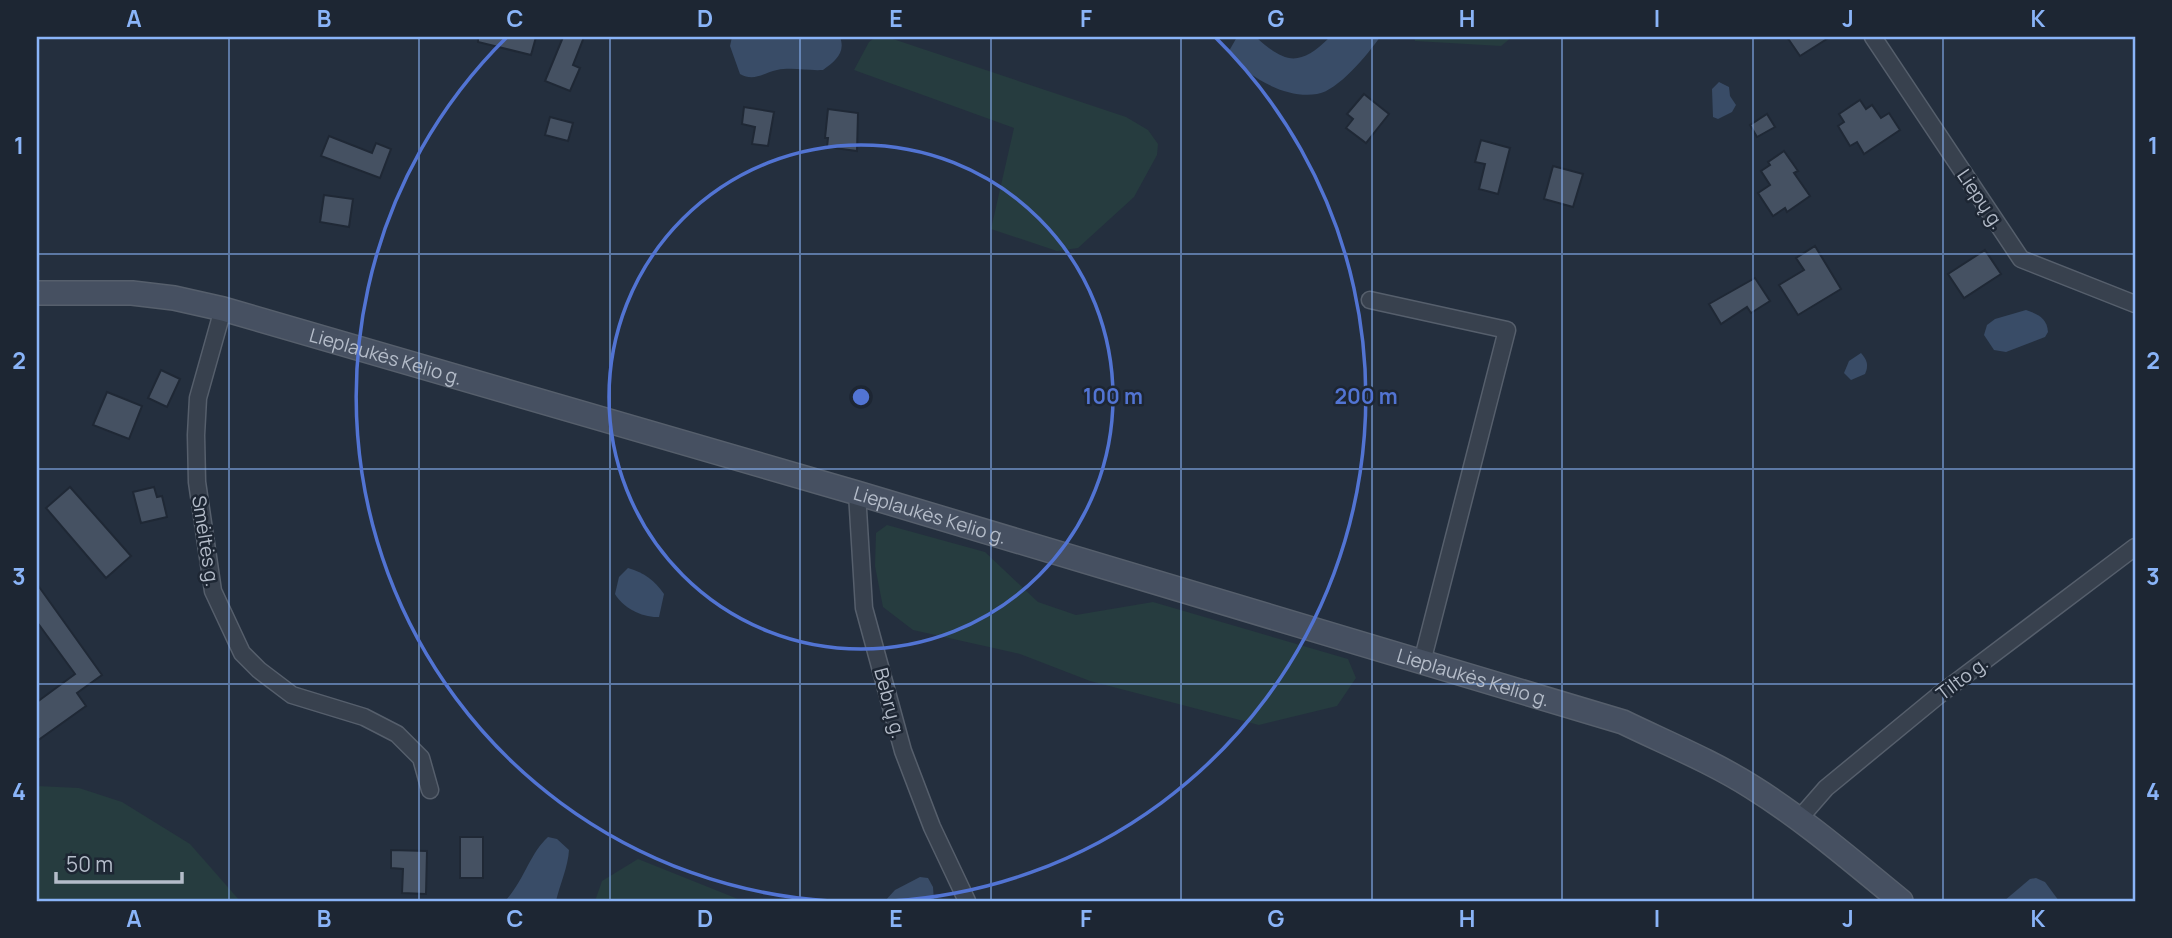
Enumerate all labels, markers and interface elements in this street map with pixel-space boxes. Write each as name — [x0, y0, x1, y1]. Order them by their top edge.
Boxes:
text: A — [126, 2, 142, 34]
text: B — [317, 2, 331, 34]
text: C — [507, 2, 524, 34]
text: D — [697, 2, 713, 34]
text: E — [889, 2, 903, 34]
text: F — [1080, 2, 1092, 34]
text: G — [1268, 2, 1285, 34]
text: H — [1459, 2, 1475, 34]
text: I — [1654, 2, 1660, 34]
text: J — [1842, 2, 1854, 34]
text: K — [2031, 2, 2046, 34]
text: 1 — [14, 129, 24, 161]
text: 1 — [2148, 129, 2158, 161]
street label: Liepų g. — [1951, 164, 2011, 234]
street label: Lieplaukės Kelio g. — [306, 322, 465, 391]
text: 2 — [12, 344, 26, 376]
text: 2 — [2146, 344, 2160, 376]
text: 100 m — [1083, 382, 1143, 410]
text: 200 m — [1334, 382, 1398, 410]
centre of rings — [849, 385, 873, 409]
street label: Lieplaukės Kelio g. — [851, 480, 1010, 550]
street label: Smėltės g. — [186, 494, 226, 588]
text: 3 — [12, 560, 26, 592]
text: 3 — [2146, 560, 2160, 592]
street label: Lieplaukės Kelio g. — [1394, 642, 1553, 712]
street label: Tilto g. — [1931, 650, 1993, 706]
street label: Bebrų g. — [868, 665, 912, 741]
text: 4 — [12, 775, 26, 807]
text: 4 — [2146, 775, 2160, 807]
scale bar — [56, 840, 182, 884]
text: 50 m — [66, 850, 113, 878]
text: A — [126, 902, 142, 934]
text: B — [317, 902, 331, 934]
text: C — [507, 902, 524, 934]
text: D — [697, 902, 713, 934]
text: E — [889, 902, 903, 934]
text: F — [1080, 902, 1092, 934]
text: G — [1268, 902, 1285, 934]
text: H — [1459, 902, 1475, 934]
text: I — [1654, 902, 1660, 934]
text: J — [1842, 902, 1854, 934]
text: K — [2031, 902, 2046, 934]

